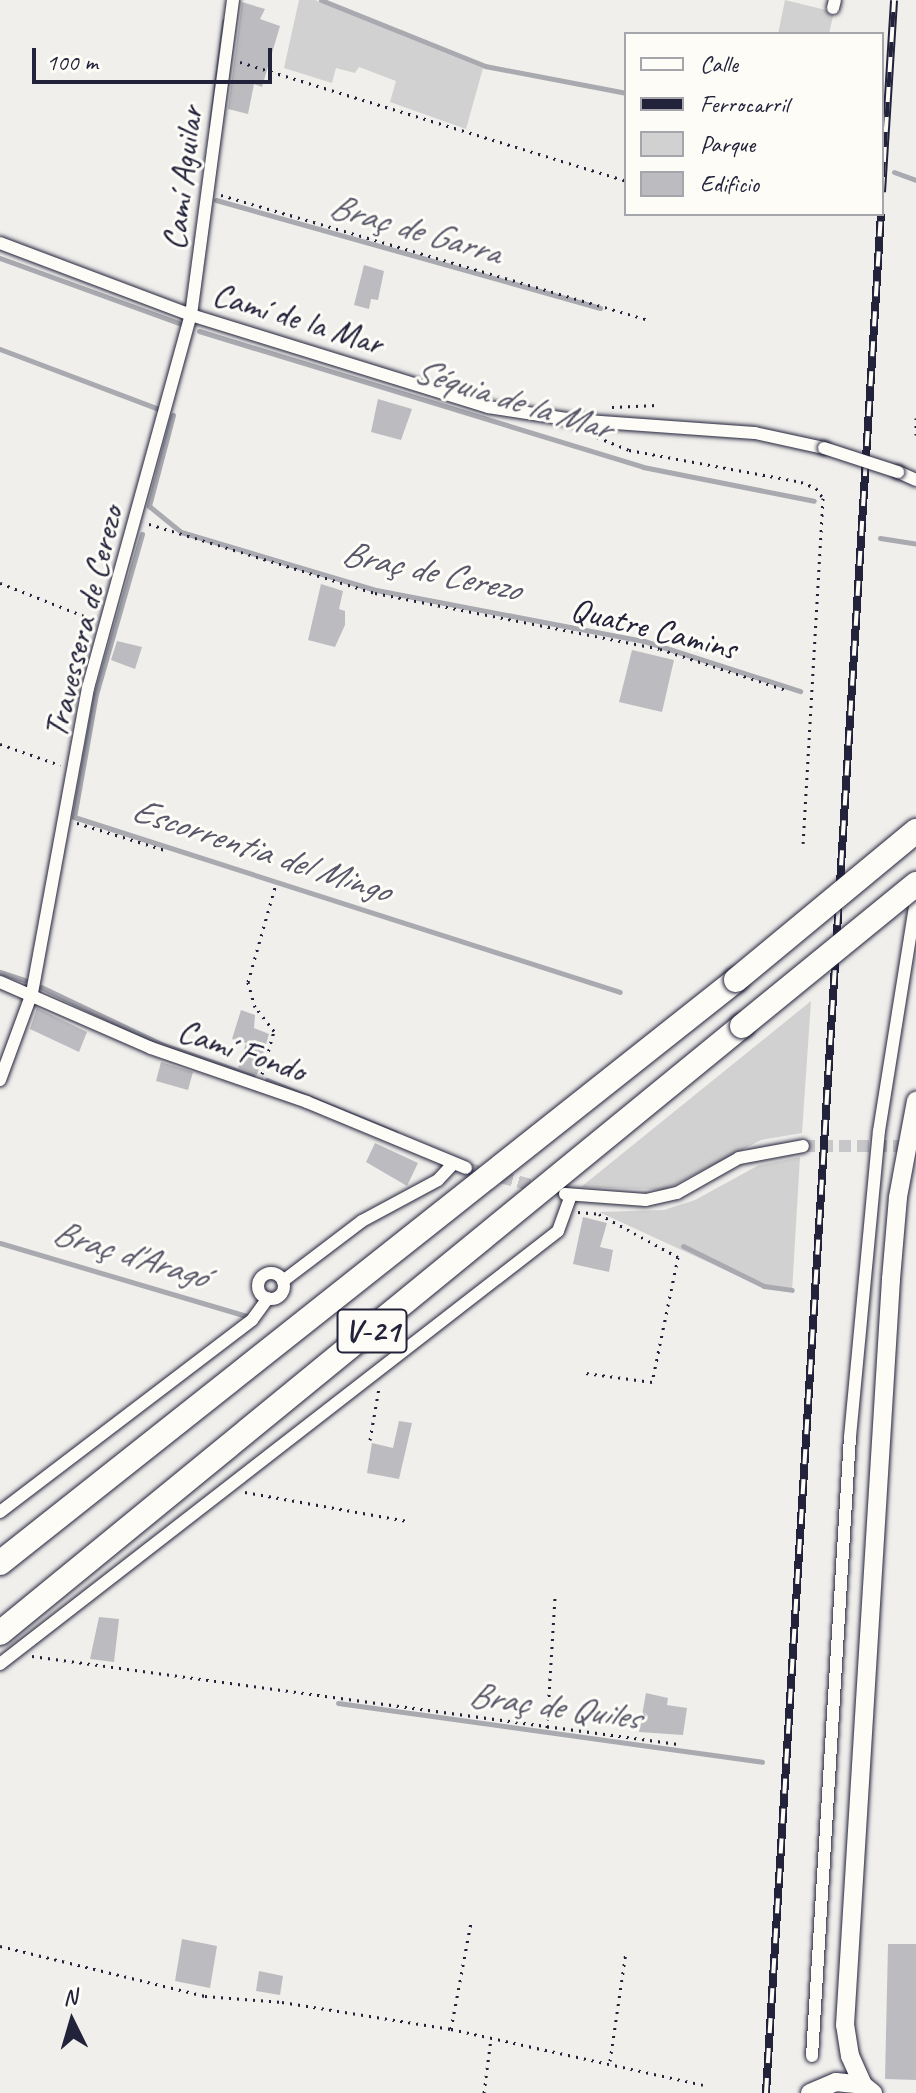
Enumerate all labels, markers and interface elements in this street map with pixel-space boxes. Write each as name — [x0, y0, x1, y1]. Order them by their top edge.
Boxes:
scale bar — [36, 32, 276, 82]
legend — [624, 32, 884, 216]
text: 100 m — [46, 47, 98, 77]
text: Calle — [700, 49, 738, 79]
text: Ferrocarril — [700, 89, 789, 119]
street label: Camí Aguilar — [153, 104, 211, 252]
text: Parque — [700, 129, 755, 159]
text: Edificio — [700, 169, 759, 199]
water label: Braç de Garra — [324, 184, 506, 274]
street label: Camí de la Mar — [207, 273, 389, 363]
water label: Séquia de la Mar — [407, 348, 617, 450]
street label: Travessera de Cerezo — [34, 502, 132, 742]
water label: Braç de Cerezo — [338, 531, 524, 611]
street label: Quatre Camins — [567, 588, 741, 668]
water label: Escorrentia del Mingo — [126, 788, 396, 912]
street label: Camí Fondo — [173, 1009, 311, 1091]
water label: Braç d'Aragó — [48, 1210, 212, 1298]
road number: V-21 — [336, 1303, 408, 1359]
water label: Braç de Quiles — [466, 1673, 642, 1739]
north arrow — [32, 1981, 112, 2061]
text: N — [62, 1983, 78, 2012]

